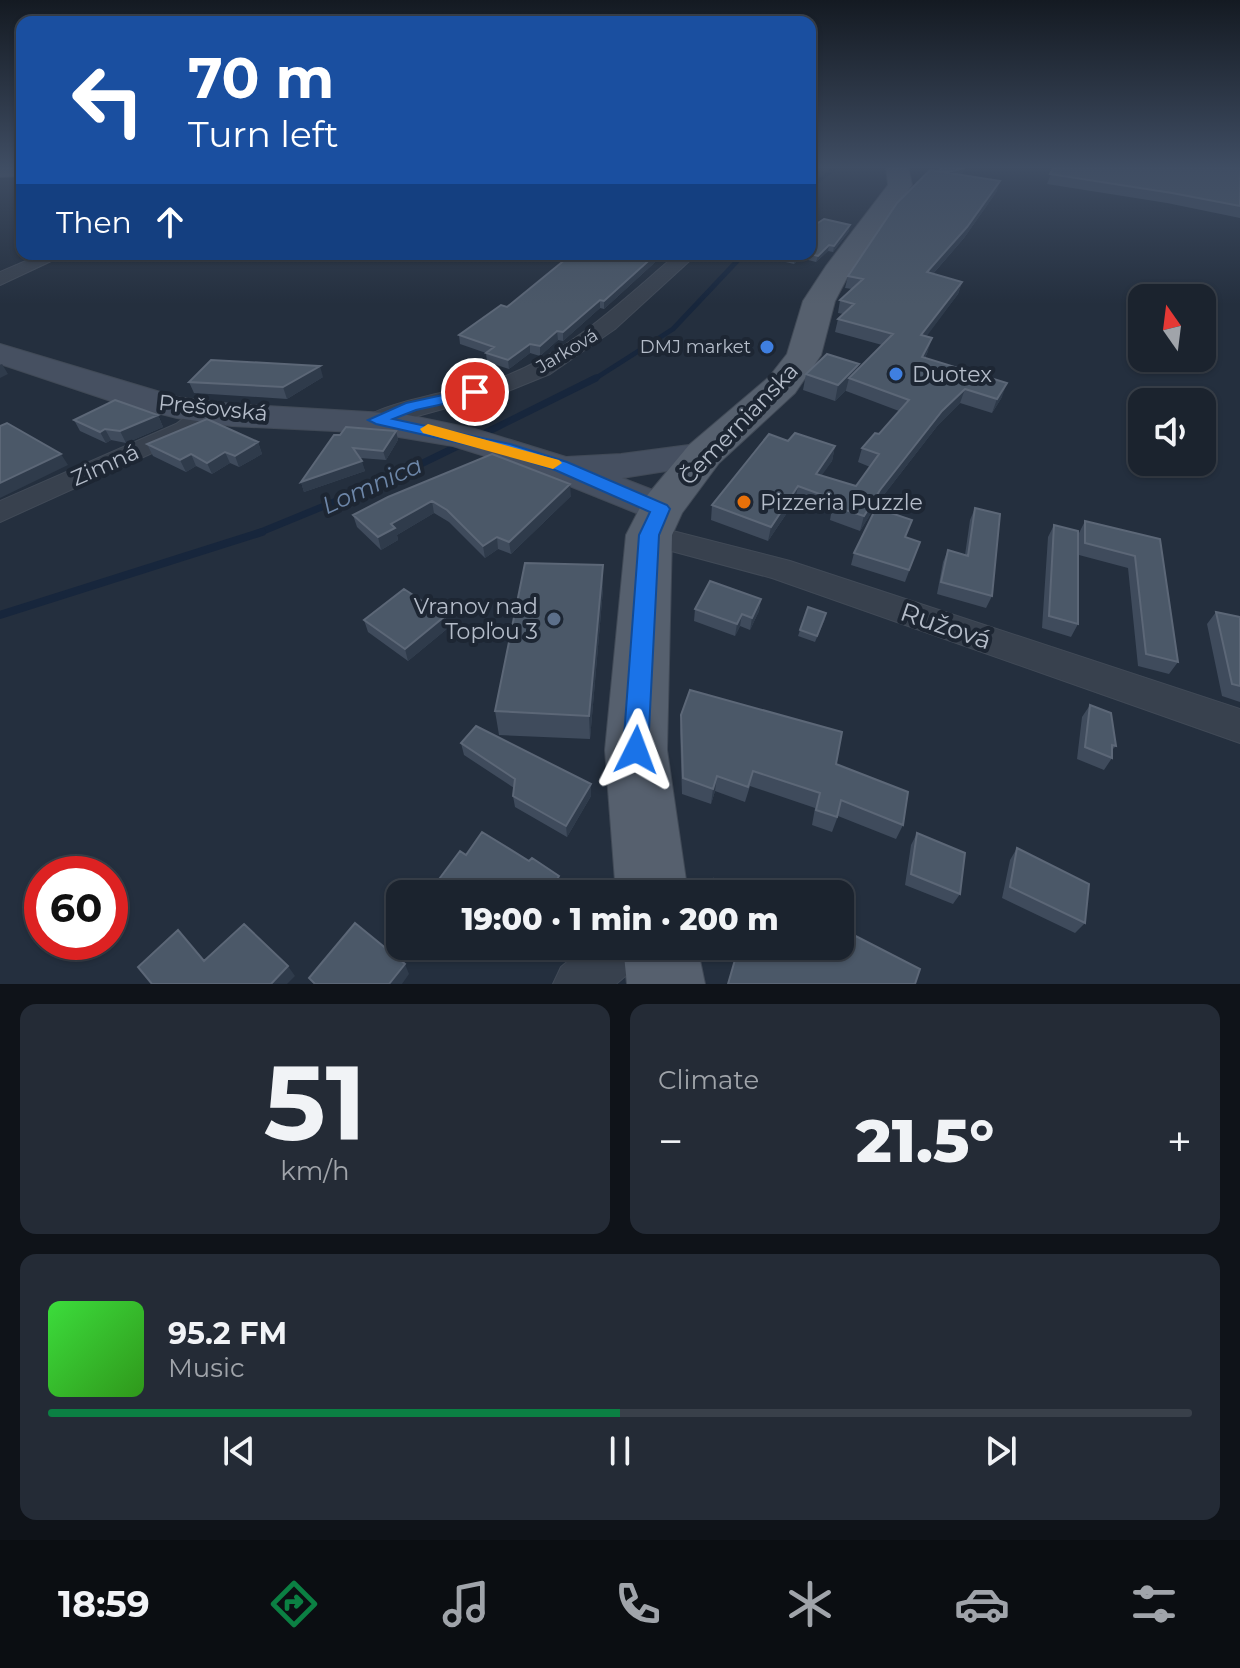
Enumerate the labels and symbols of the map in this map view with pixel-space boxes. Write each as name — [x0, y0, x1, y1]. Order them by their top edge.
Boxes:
north arrow — [1128, 284, 1216, 372]
street label: Jarková — [531, 324, 602, 378]
place label: DMJ market — [640, 336, 751, 358]
marker: DMJ market — [758, 338, 776, 356]
street label: Čemernianska — [674, 357, 804, 491]
pin — [441, 358, 509, 426]
place label: Duotex — [912, 361, 992, 388]
marker: Duotex — [887, 365, 905, 383]
street label: Prešovská — [157, 389, 269, 427]
street label: Zimná — [67, 438, 143, 492]
water label: Lomnica — [317, 450, 427, 520]
place label: Pizzeria Puzzle — [760, 489, 923, 516]
marker: Pizzeria Puzzle — [735, 493, 753, 511]
place label: Vranov nad Topľou 3 — [414, 593, 538, 645]
street label: Ružová — [896, 596, 996, 656]
marker: Vranov nad Topľou 3 — [545, 610, 563, 628]
position arrow — [594, 708, 678, 792]
speed limit sign: 60 — [24, 856, 128, 960]

